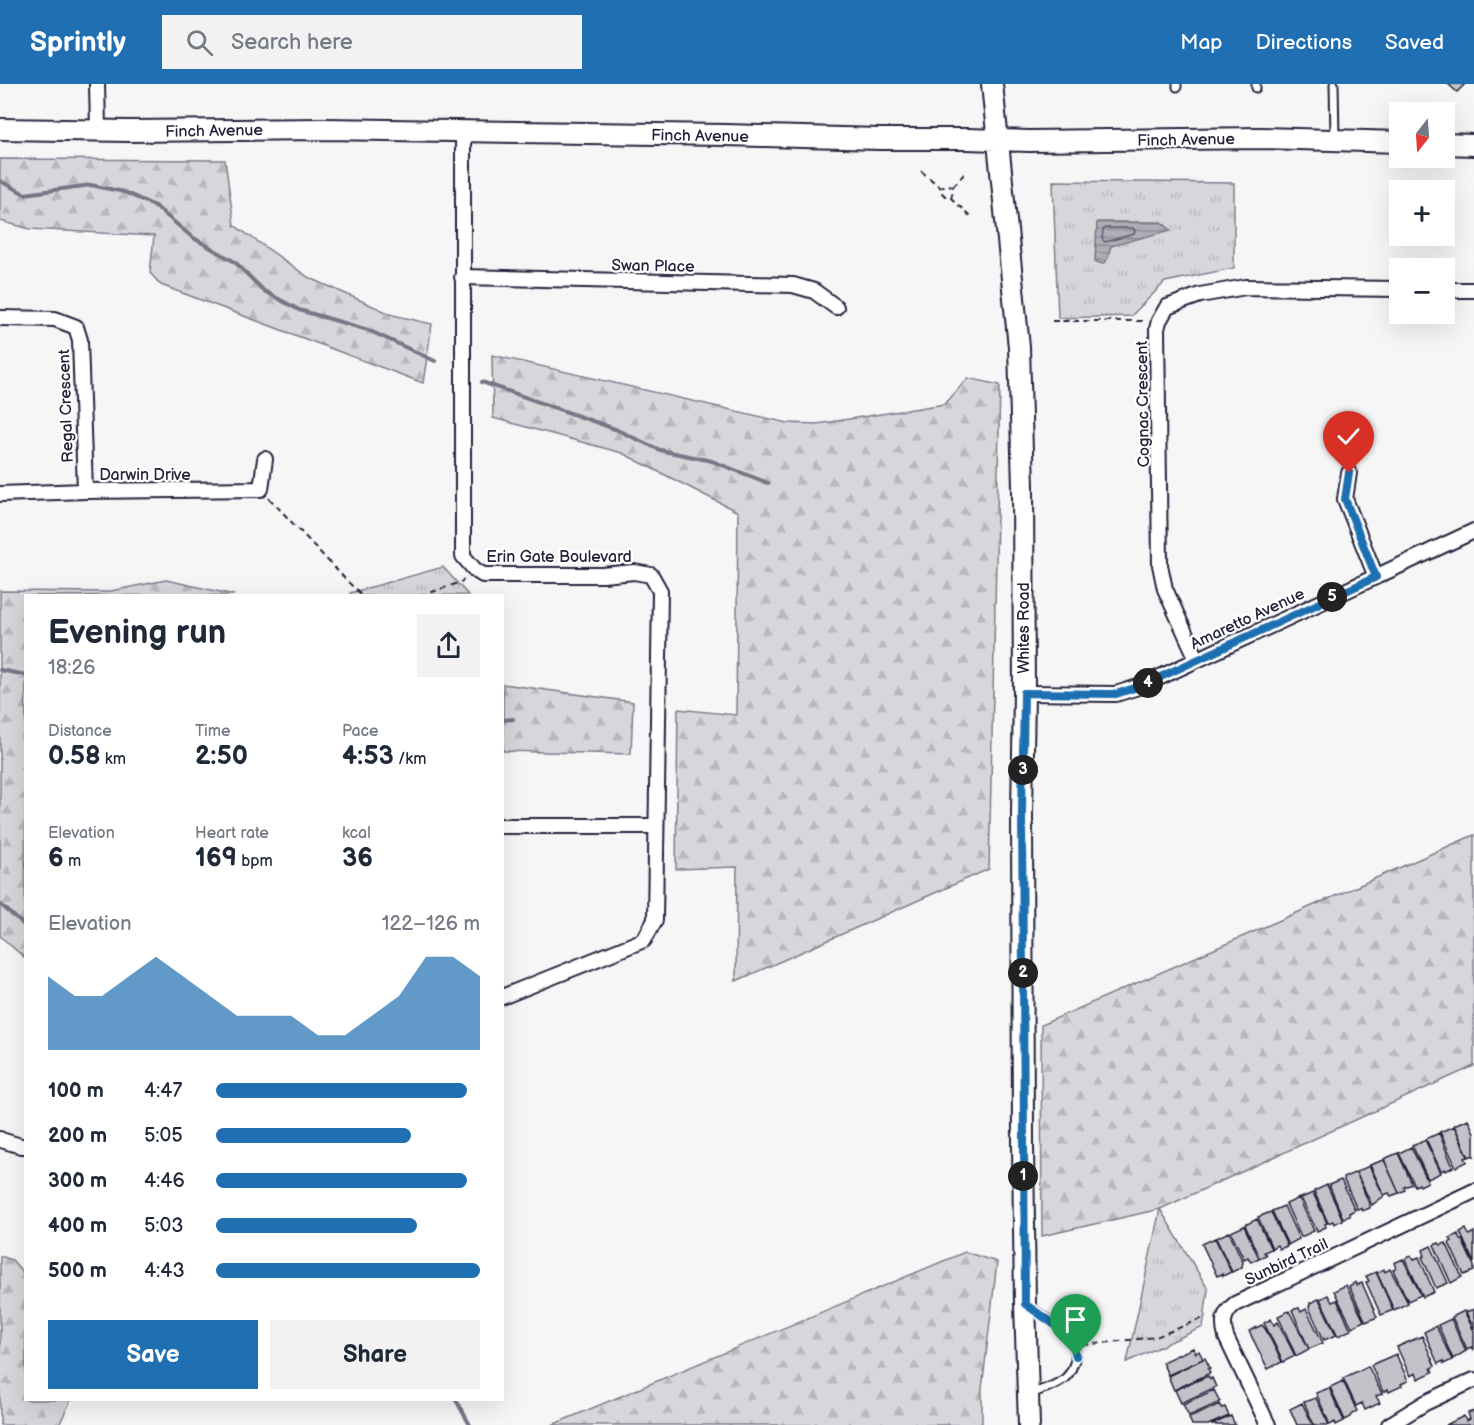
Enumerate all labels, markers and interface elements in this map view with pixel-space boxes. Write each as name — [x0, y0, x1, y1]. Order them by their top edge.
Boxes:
search box — [162, 15, 582, 69]
text: Sprintly — [30, 26, 126, 59]
icon: search — [183, 26, 216, 59]
text: Search here — [231, 29, 353, 56]
text: Map — [1180, 30, 1223, 55]
text: Directions — [1256, 30, 1352, 55]
text: Saved — [1385, 30, 1444, 55]
north arrow — [1389, 102, 1455, 168]
map controls — [1389, 102, 1455, 324]
street label: Finch Avenue — [165, 121, 264, 142]
street label: Finch Avenue — [651, 126, 749, 147]
street label: Finch Avenue — [1137, 130, 1236, 151]
button: + — [1389, 180, 1455, 246]
street label: Swan Place — [611, 256, 695, 277]
button: − — [1389, 258, 1455, 324]
street label: Cognac Crescent — [1133, 340, 1154, 468]
street label: Regal Crescent — [55, 349, 78, 463]
pin — [1323, 411, 1374, 473]
icon: check — [1332, 420, 1365, 453]
street label: Darwin Drive — [99, 466, 191, 485]
street label: Erin Gate Boulevard — [486, 548, 632, 567]
street label: Whites Road — [1015, 582, 1034, 674]
pin: 5 — [1317, 582, 1347, 612]
street label: Amaretto Avenue — [1188, 584, 1308, 654]
text: 5 — [1327, 587, 1337, 606]
text: Evening run — [48, 613, 226, 653]
button: share — [417, 614, 480, 677]
text: 18:26 — [48, 656, 95, 680]
pin: 4 — [1133, 668, 1163, 698]
text: 4 — [1143, 673, 1153, 692]
text: Distance — [48, 722, 112, 741]
text: Time — [195, 722, 230, 741]
text: Pace — [342, 722, 378, 741]
text: 0.58 — [48, 741, 101, 772]
text: 2:50 — [195, 741, 248, 772]
text: 4:53 — [342, 741, 394, 772]
text: km — [101, 750, 126, 769]
text: /km — [394, 750, 426, 769]
pin: 3 — [1008, 755, 1038, 785]
text: 3 — [1018, 760, 1028, 779]
text: Elevation — [48, 824, 115, 843]
text: Heart rate — [195, 824, 269, 843]
text: kcal — [342, 824, 371, 843]
text: 6 — [48, 843, 64, 874]
text: 169 — [195, 843, 237, 874]
text: 36 — [342, 843, 373, 874]
text: m — [64, 852, 81, 871]
text: bpm — [237, 852, 273, 871]
text: Elevation — [48, 912, 131, 936]
text: 122–126 m — [382, 912, 480, 936]
pin: 2 — [1008, 958, 1038, 988]
text: 2 — [1018, 963, 1028, 982]
text: 100 m — [48, 1079, 104, 1103]
text: 4:47 — [144, 1079, 182, 1103]
text: 200 m — [48, 1124, 107, 1148]
text: 5:05 — [144, 1124, 183, 1148]
pin: 1 — [1008, 1161, 1038, 1191]
text: 1 — [1020, 1166, 1026, 1185]
text: 300 m — [48, 1169, 107, 1193]
text: 4:46 — [144, 1169, 185, 1193]
text: 400 m — [48, 1214, 107, 1238]
text: 5:03 — [144, 1214, 184, 1238]
street label: Sunbird Trail — [1242, 1235, 1331, 1290]
text: 500 m — [48, 1259, 107, 1283]
text: 4:43 — [144, 1259, 185, 1283]
pin — [1050, 1294, 1101, 1356]
icon: arrive — [1059, 1303, 1092, 1336]
button: Save — [48, 1320, 258, 1389]
button: Share — [270, 1320, 480, 1389]

